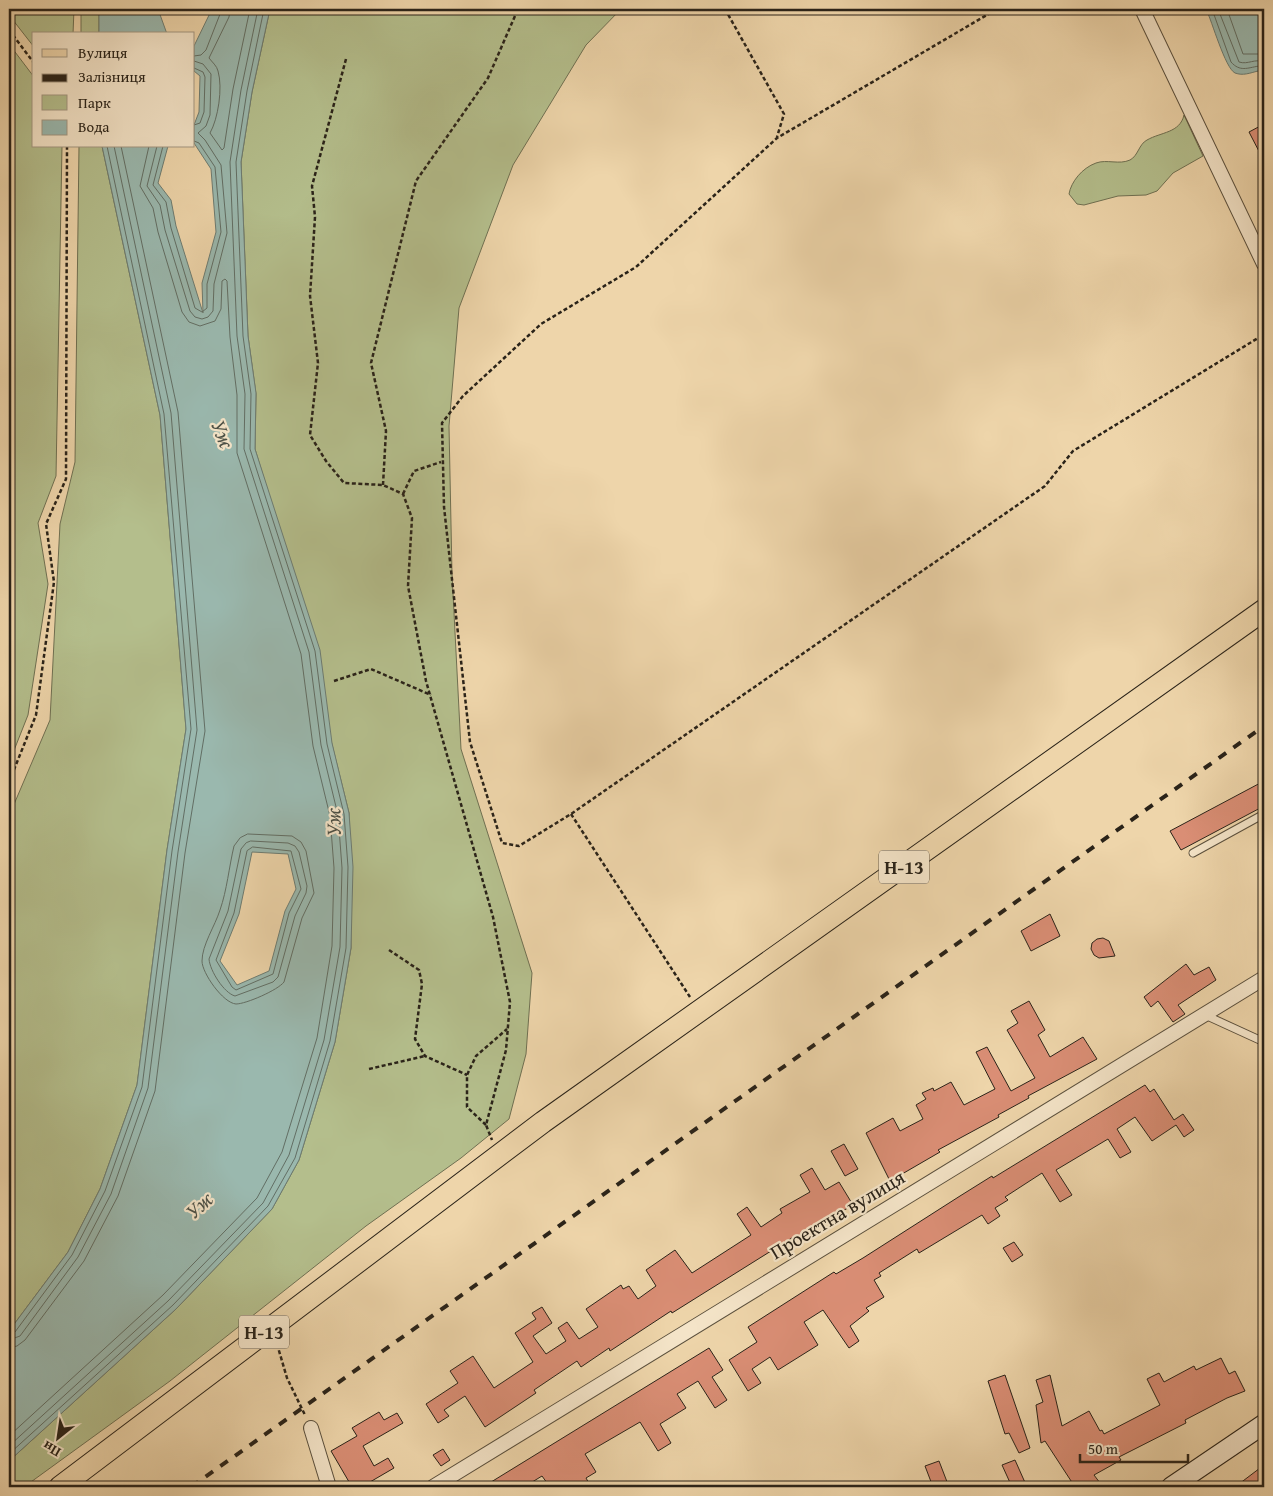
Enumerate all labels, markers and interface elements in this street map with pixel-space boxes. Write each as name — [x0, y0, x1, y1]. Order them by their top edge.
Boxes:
legend — [32, 32, 195, 148]
text: Вулиця — [78, 42, 128, 63]
text: Залізниця — [78, 66, 146, 87]
text: Парк — [78, 92, 111, 113]
text: Вода — [78, 116, 110, 137]
water label: Уж — [203, 415, 243, 453]
water label: Уж — [317, 807, 349, 836]
road number: Н-13 — [879, 850, 929, 884]
street label: Проектна вулиця — [764, 1162, 910, 1266]
water label: Уж — [178, 1184, 220, 1226]
road number: Н-13 — [239, 1315, 289, 1348]
north arrow — [32, 1414, 82, 1464]
scale bar — [1080, 1431, 1188, 1463]
text: Пн — [38, 1436, 64, 1462]
text: 50 m — [1088, 1438, 1119, 1459]

